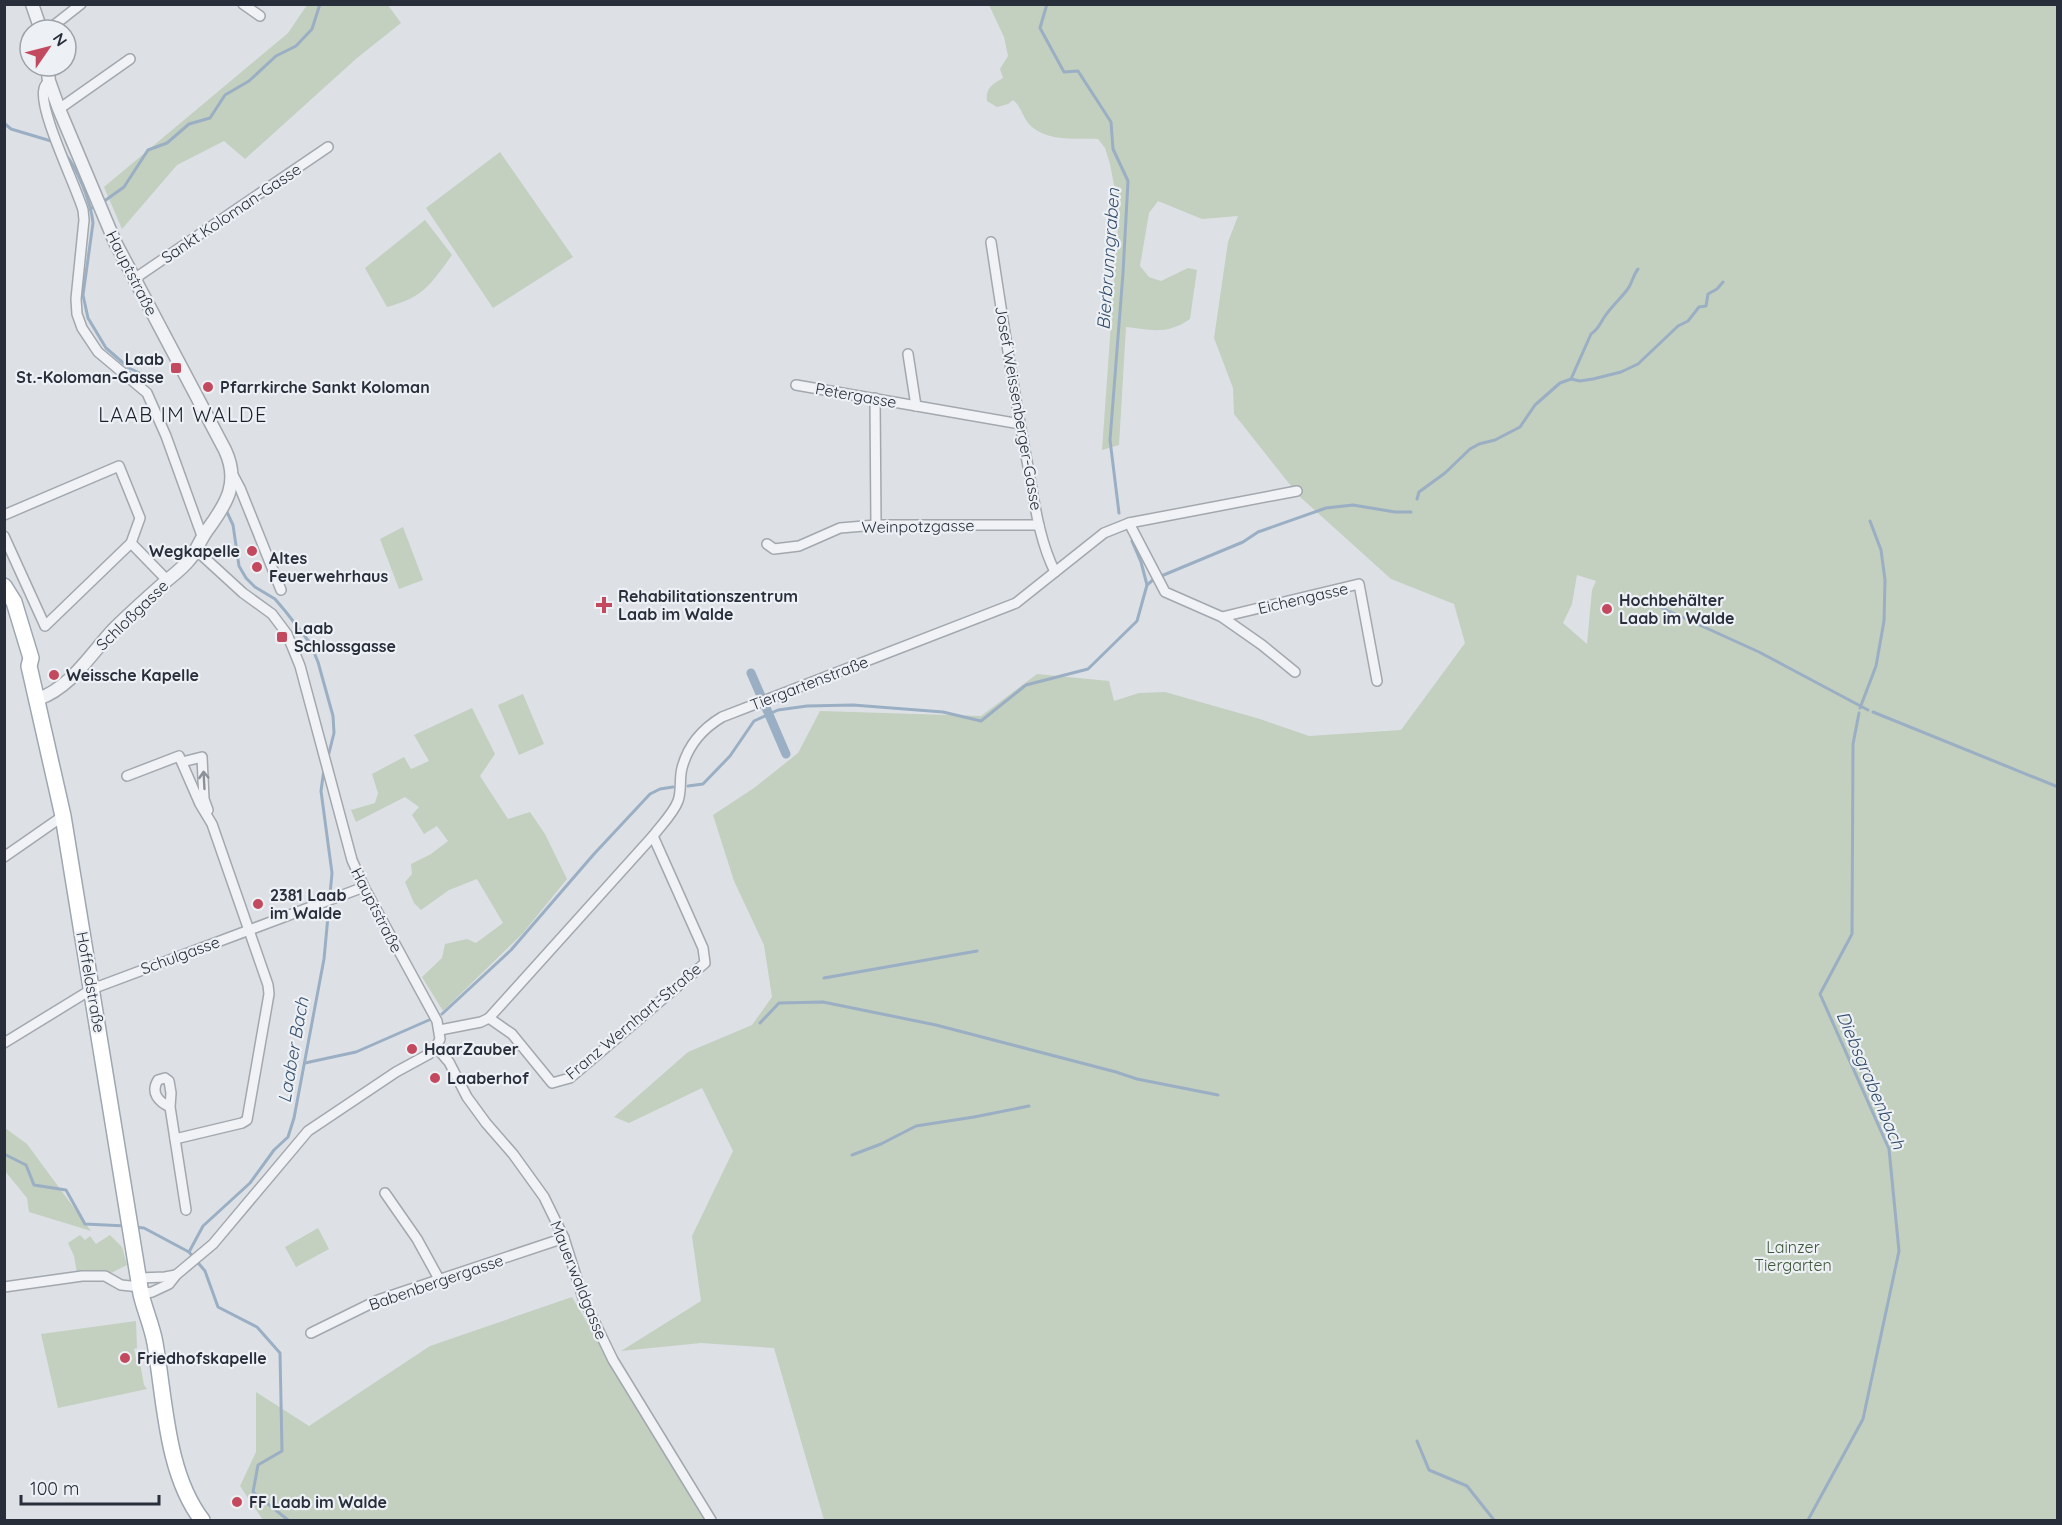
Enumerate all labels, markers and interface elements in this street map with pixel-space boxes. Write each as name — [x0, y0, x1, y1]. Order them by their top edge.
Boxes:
north arrow — [18, 18, 78, 78]
text: N — [49, 29, 72, 50]
street label: Sankt Koloman-Gasse — [157, 159, 305, 267]
water label: Bierbrunngraben — [1092, 187, 1124, 331]
street label: Hauptstraße — [102, 227, 162, 319]
street label: Josef Weissenberger-Gasse — [991, 304, 1047, 512]
place label: Laab St.-Koloman-Gasse — [16, 349, 164, 387]
marker: Laab St.-Koloman-Gasse — [169, 361, 183, 375]
place label: Pfarrkirche Sankt Koloman — [220, 377, 430, 397]
street label: Petergasse — [814, 378, 898, 412]
marker: Pfarrkirche Sankt Koloman — [201, 380, 215, 394]
district label: LAAB IM WALDE — [98, 402, 268, 427]
street label: Weinpotzgasse — [861, 515, 975, 537]
place label: Wegkapelle — [149, 541, 240, 561]
marker: Wegkapelle — [245, 544, 259, 558]
place label: Altes Feuerwehrhaus — [269, 548, 388, 586]
marker: Altes Feuerwehrhaus — [250, 560, 264, 574]
street label: Schloßgasse — [92, 576, 172, 654]
street label: Eichengasse — [1256, 578, 1350, 618]
place label: Rehabilitationszentrum Laab im Walde — [618, 586, 798, 624]
place label: Hochbehälter Laab im Walde — [1619, 590, 1734, 628]
marker: Rehabilitationszentrum Laab im Walde — [595, 596, 613, 614]
marker: Hochbehälter Laab im Walde — [1600, 602, 1614, 616]
place label: Laab Schlossgasse — [294, 618, 396, 656]
marker: Laab Schlossgasse — [275, 630, 289, 644]
street label: Tiergartenstraße — [747, 651, 871, 715]
place label: Weissche Kapelle — [66, 665, 199, 685]
marker: Weissche Kapelle — [47, 668, 61, 682]
one-way arrow — [198, 771, 209, 791]
street label: Hauptstraße — [347, 864, 407, 956]
place label: 2381 Laab im Walde — [270, 885, 346, 923]
marker: 2381 Laab im Walde — [251, 897, 265, 911]
street label: Hoffeldstraße — [72, 930, 110, 1034]
street label: Schulgasse — [138, 931, 222, 979]
street label: Franz Wernhart-Straße — [561, 958, 705, 1084]
water label: Laaber Bach — [272, 995, 314, 1105]
water label: Diebsgrabenbach — [1831, 1007, 1911, 1153]
place label: HaarZauber — [424, 1039, 519, 1059]
marker: HaarZauber — [405, 1042, 419, 1056]
place label: Laaberhof — [447, 1068, 529, 1088]
marker: Laaberhof — [428, 1071, 442, 1085]
street label: Mauerwaldgasse — [546, 1218, 612, 1342]
park label: Lainzer Tiergarten — [1754, 1237, 1832, 1275]
street label: Babenbergergasse — [366, 1250, 506, 1314]
place label: Friedhofskapelle — [137, 1348, 267, 1368]
marker: Friedhofskapelle — [118, 1351, 132, 1365]
scale bar — [21, 1468, 159, 1506]
text: 100 m — [30, 1477, 79, 1500]
place label: FF Laab im Walde — [249, 1492, 387, 1512]
marker: FF Laab im Walde — [230, 1495, 244, 1509]

